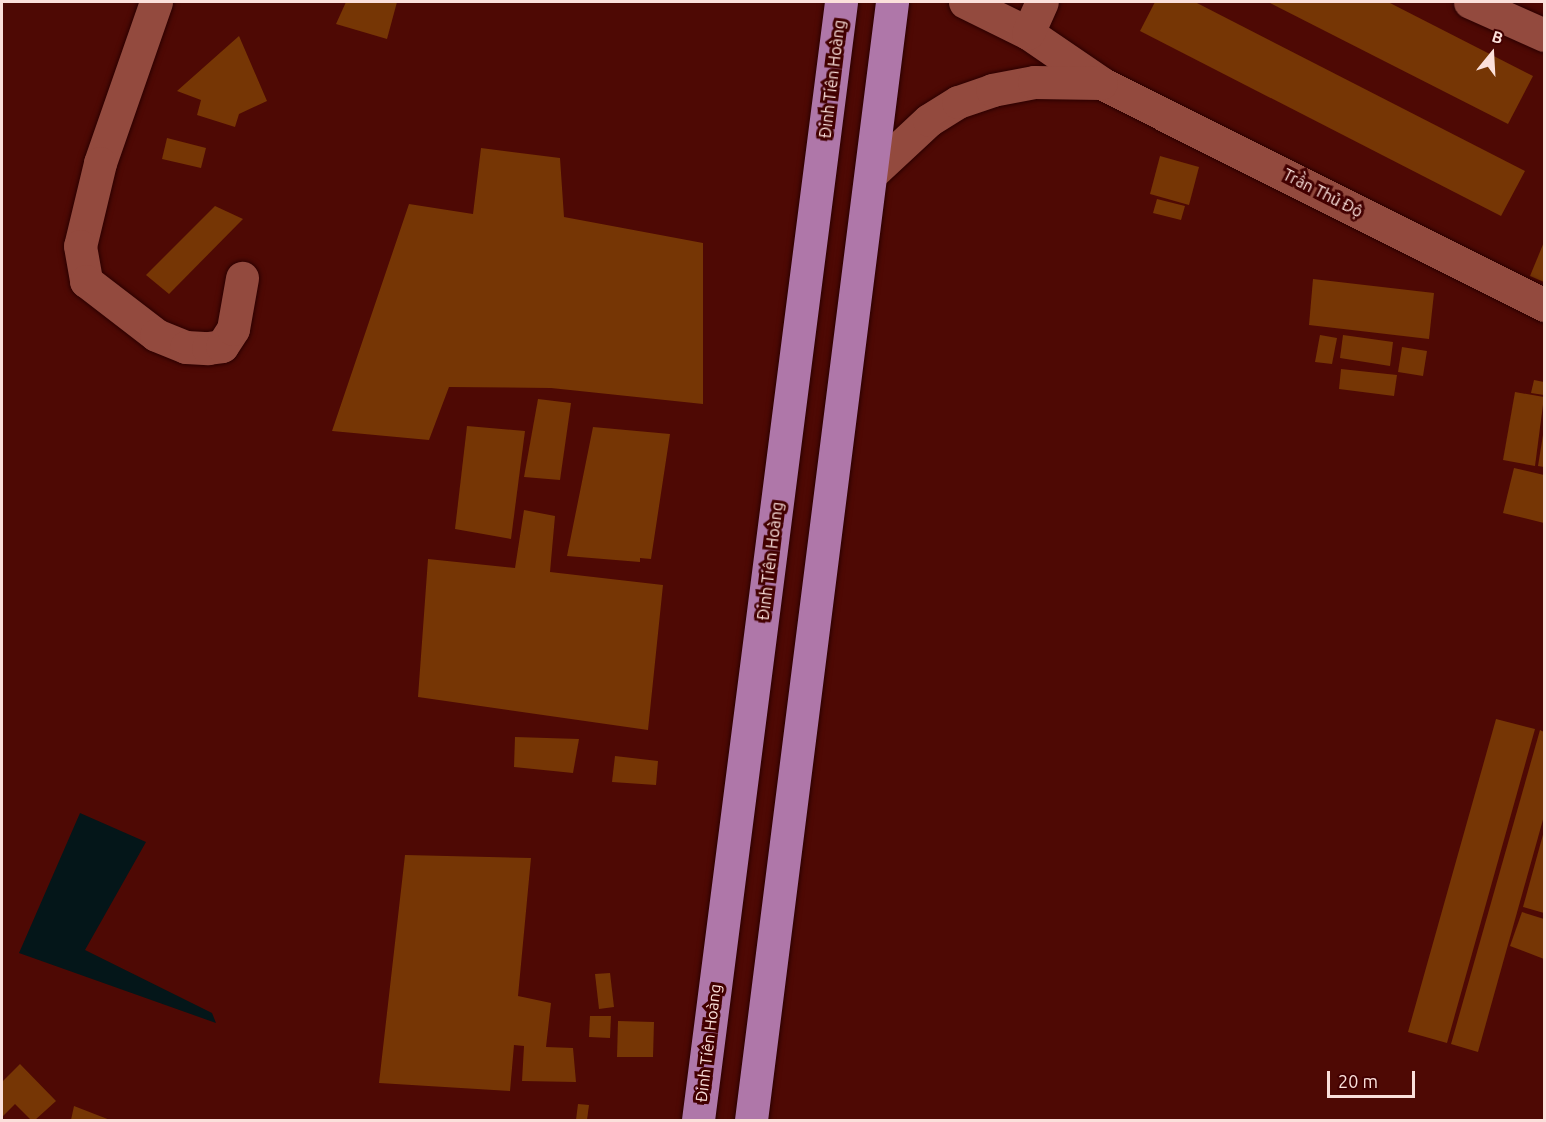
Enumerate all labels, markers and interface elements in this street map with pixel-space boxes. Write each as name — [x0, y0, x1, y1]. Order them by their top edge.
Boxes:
street label: Đinh Tiên Hoàng — [815, 19, 849, 139]
north arrow — [1462, 24, 1522, 84]
text: B — [1490, 27, 1505, 47]
street label: Trần Thủ Độ — [1280, 165, 1366, 221]
street label: Đinh Tiên Hoàng — [753, 501, 787, 621]
street label: Đinh Tiên Hoàng — [691, 983, 725, 1103]
scale bar — [1330, 1059, 1418, 1097]
text: 20 m — [1338, 1071, 1378, 1091]

